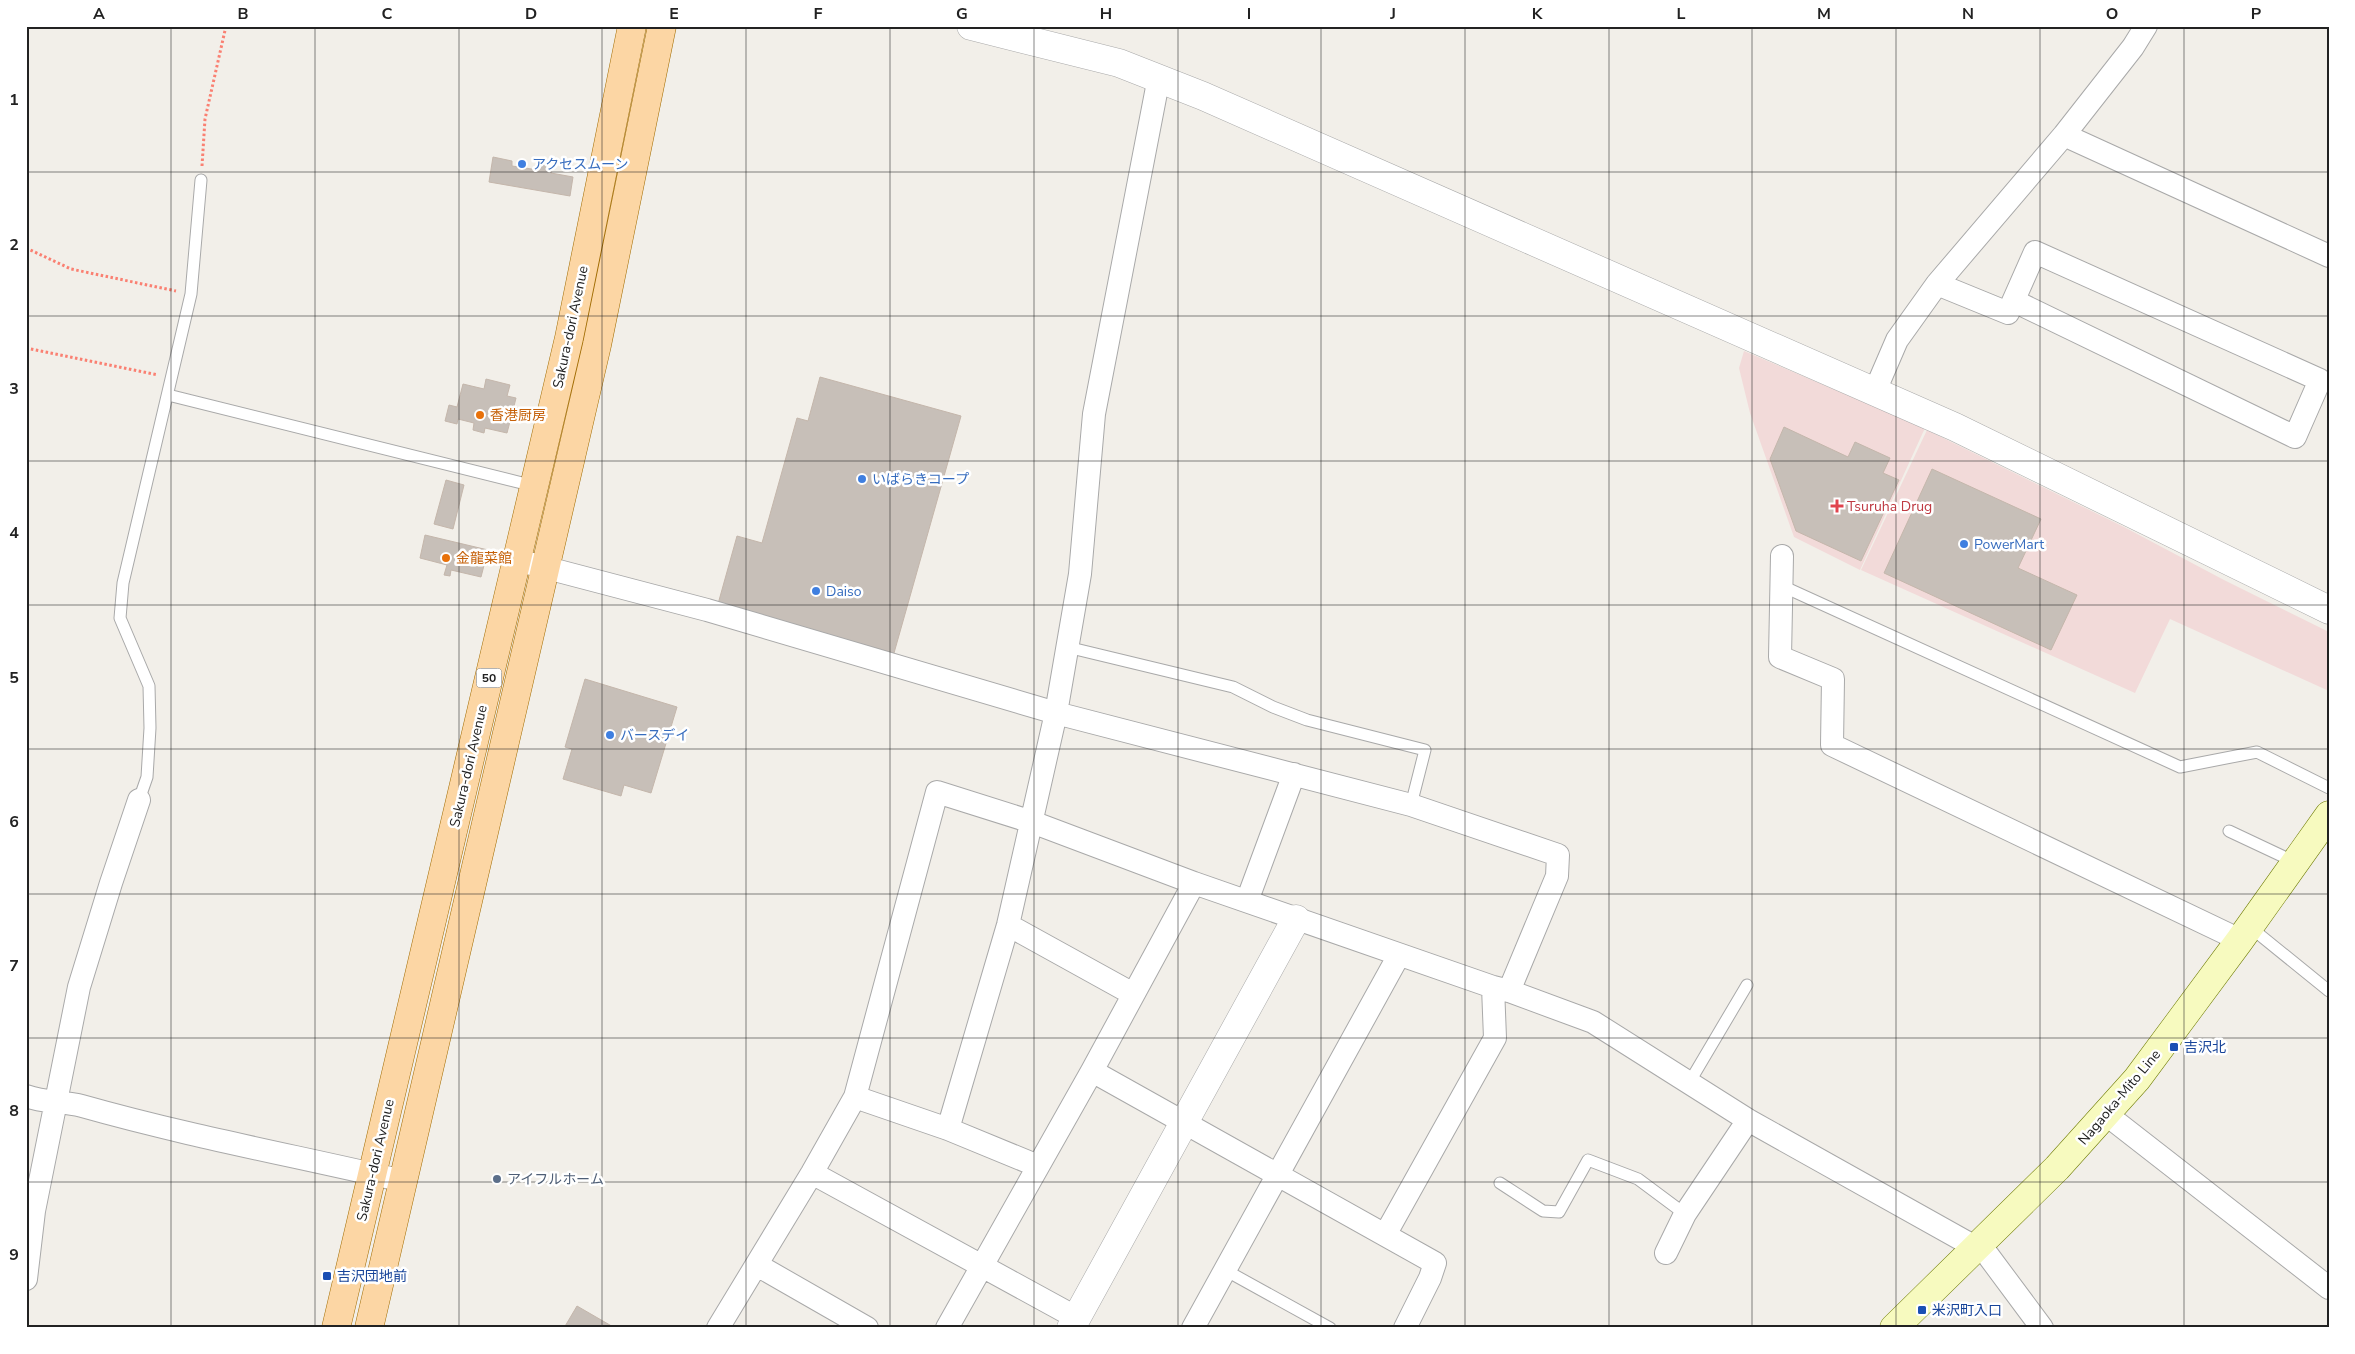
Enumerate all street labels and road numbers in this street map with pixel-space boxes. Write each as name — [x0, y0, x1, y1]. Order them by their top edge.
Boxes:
street label: Sakura-dori Avenue — [548, 264, 593, 390]
road number: 50 — [476, 668, 502, 688]
street label: Sakura-dori Avenue — [445, 703, 492, 829]
street label: Nagaoka-Mito Line — [2074, 1046, 2165, 1149]
street label: Sakura-dori Avenue — [352, 1097, 399, 1223]

